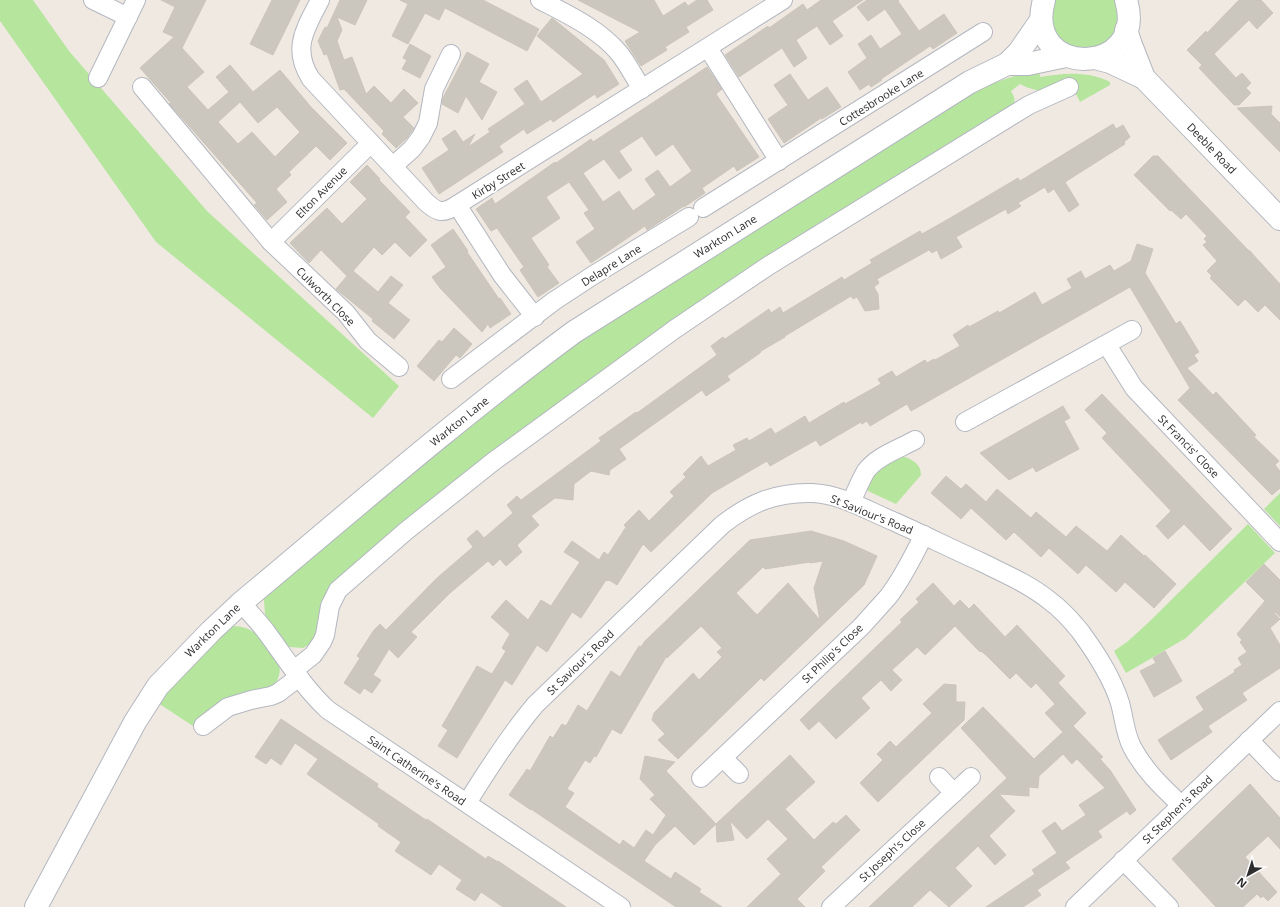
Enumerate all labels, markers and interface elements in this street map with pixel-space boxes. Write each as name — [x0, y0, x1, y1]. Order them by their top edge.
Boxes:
street label: Cottesbrooke Lane — [836, 65, 926, 129]
street label: Deeble Road — [1184, 119, 1240, 177]
street label: Kirby Street — [469, 158, 527, 202]
street label: Elton Avenue — [292, 163, 350, 221]
street label: Warkton Lane — [691, 211, 759, 261]
street label: Delapre Lane — [578, 241, 644, 289]
street label: Culworth Close — [293, 263, 359, 329]
street label: Warkton Lane — [427, 393, 491, 449]
street label: St Francis' Close — [1155, 411, 1223, 481]
street label: St Saviour's Road — [828, 491, 916, 537]
street label: Warkton Lane — [181, 600, 243, 660]
street label: St Philip's Close — [798, 620, 866, 686]
street label: St Saviour's Road — [543, 626, 617, 698]
street label: Saint Catherine's Road — [365, 732, 469, 808]
street label: St Stephen's Road — [1139, 772, 1215, 846]
street label: St Joseph's Close — [856, 815, 928, 885]
north arrow — [1228, 855, 1268, 895]
text: N — [1233, 875, 1250, 892]

